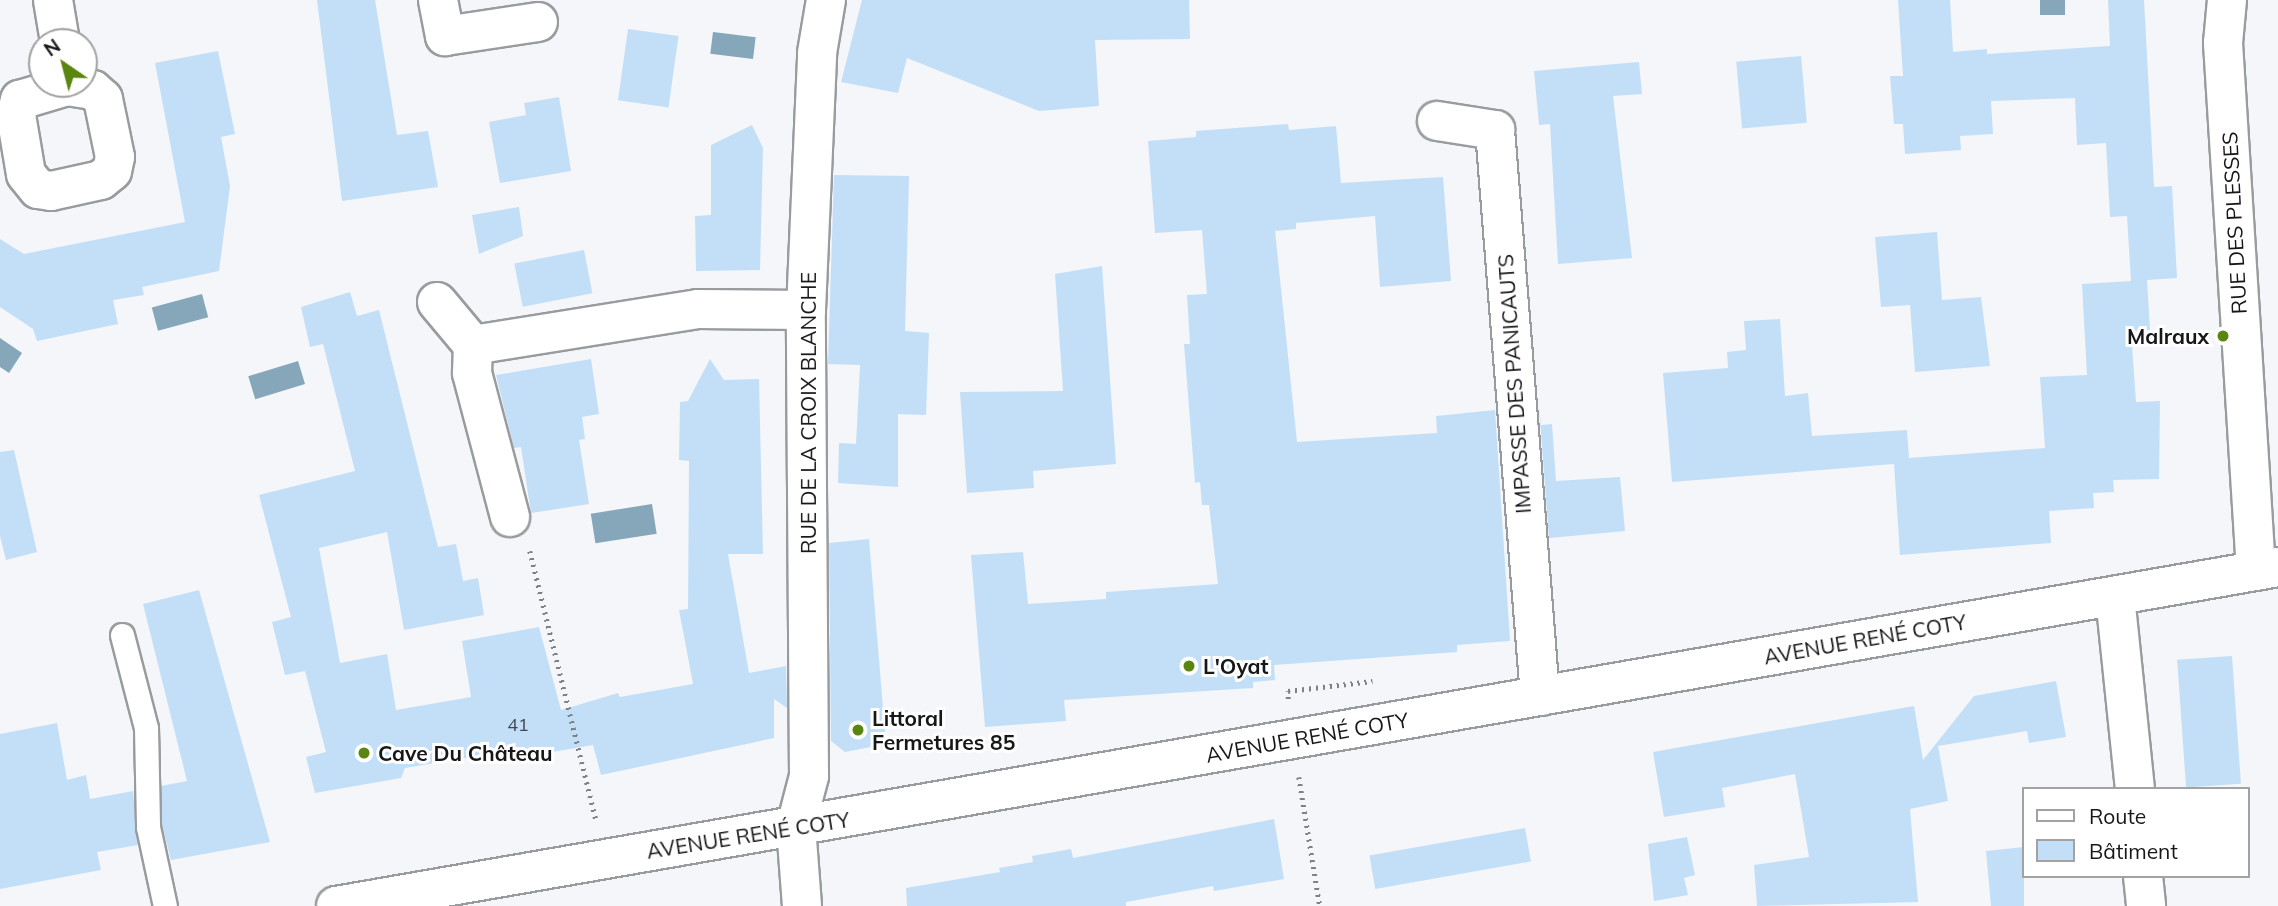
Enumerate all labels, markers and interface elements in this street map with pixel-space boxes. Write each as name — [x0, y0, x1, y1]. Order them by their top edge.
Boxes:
north arrow — [28, 28, 98, 98]
text: N — [39, 33, 65, 61]
street label: RUE DES PLESSES — [2217, 131, 2251, 315]
street label: IMPASSE DES PANICAUTS — [1492, 253, 1536, 515]
street label: RUE DE LA CROIX BLANCHE — [795, 272, 821, 554]
place label: Malraux — [2127, 323, 2209, 349]
marker: Malraux — [2215, 328, 2231, 344]
street label: AVENUE RENÉ COTY — [1762, 609, 1968, 669]
place label: L'Oyat — [1203, 653, 1269, 679]
marker: L'Oyat — [1181, 658, 1197, 674]
place label: Littoral Fermetures 85 — [872, 705, 1015, 755]
street label: AVENUE RENÉ COTY — [1204, 707, 1410, 767]
house number: 41 — [507, 714, 529, 736]
marker: Littoral Fermetures 85 — [850, 722, 866, 738]
place label: Cave Du Château — [378, 740, 553, 766]
marker: Cave Du Château — [356, 745, 372, 761]
legend — [2022, 787, 2250, 878]
text: Route — [2089, 803, 2146, 829]
street label: AVENUE RENÉ COTY — [645, 806, 851, 864]
text: Bâtiment — [2089, 838, 2178, 864]

